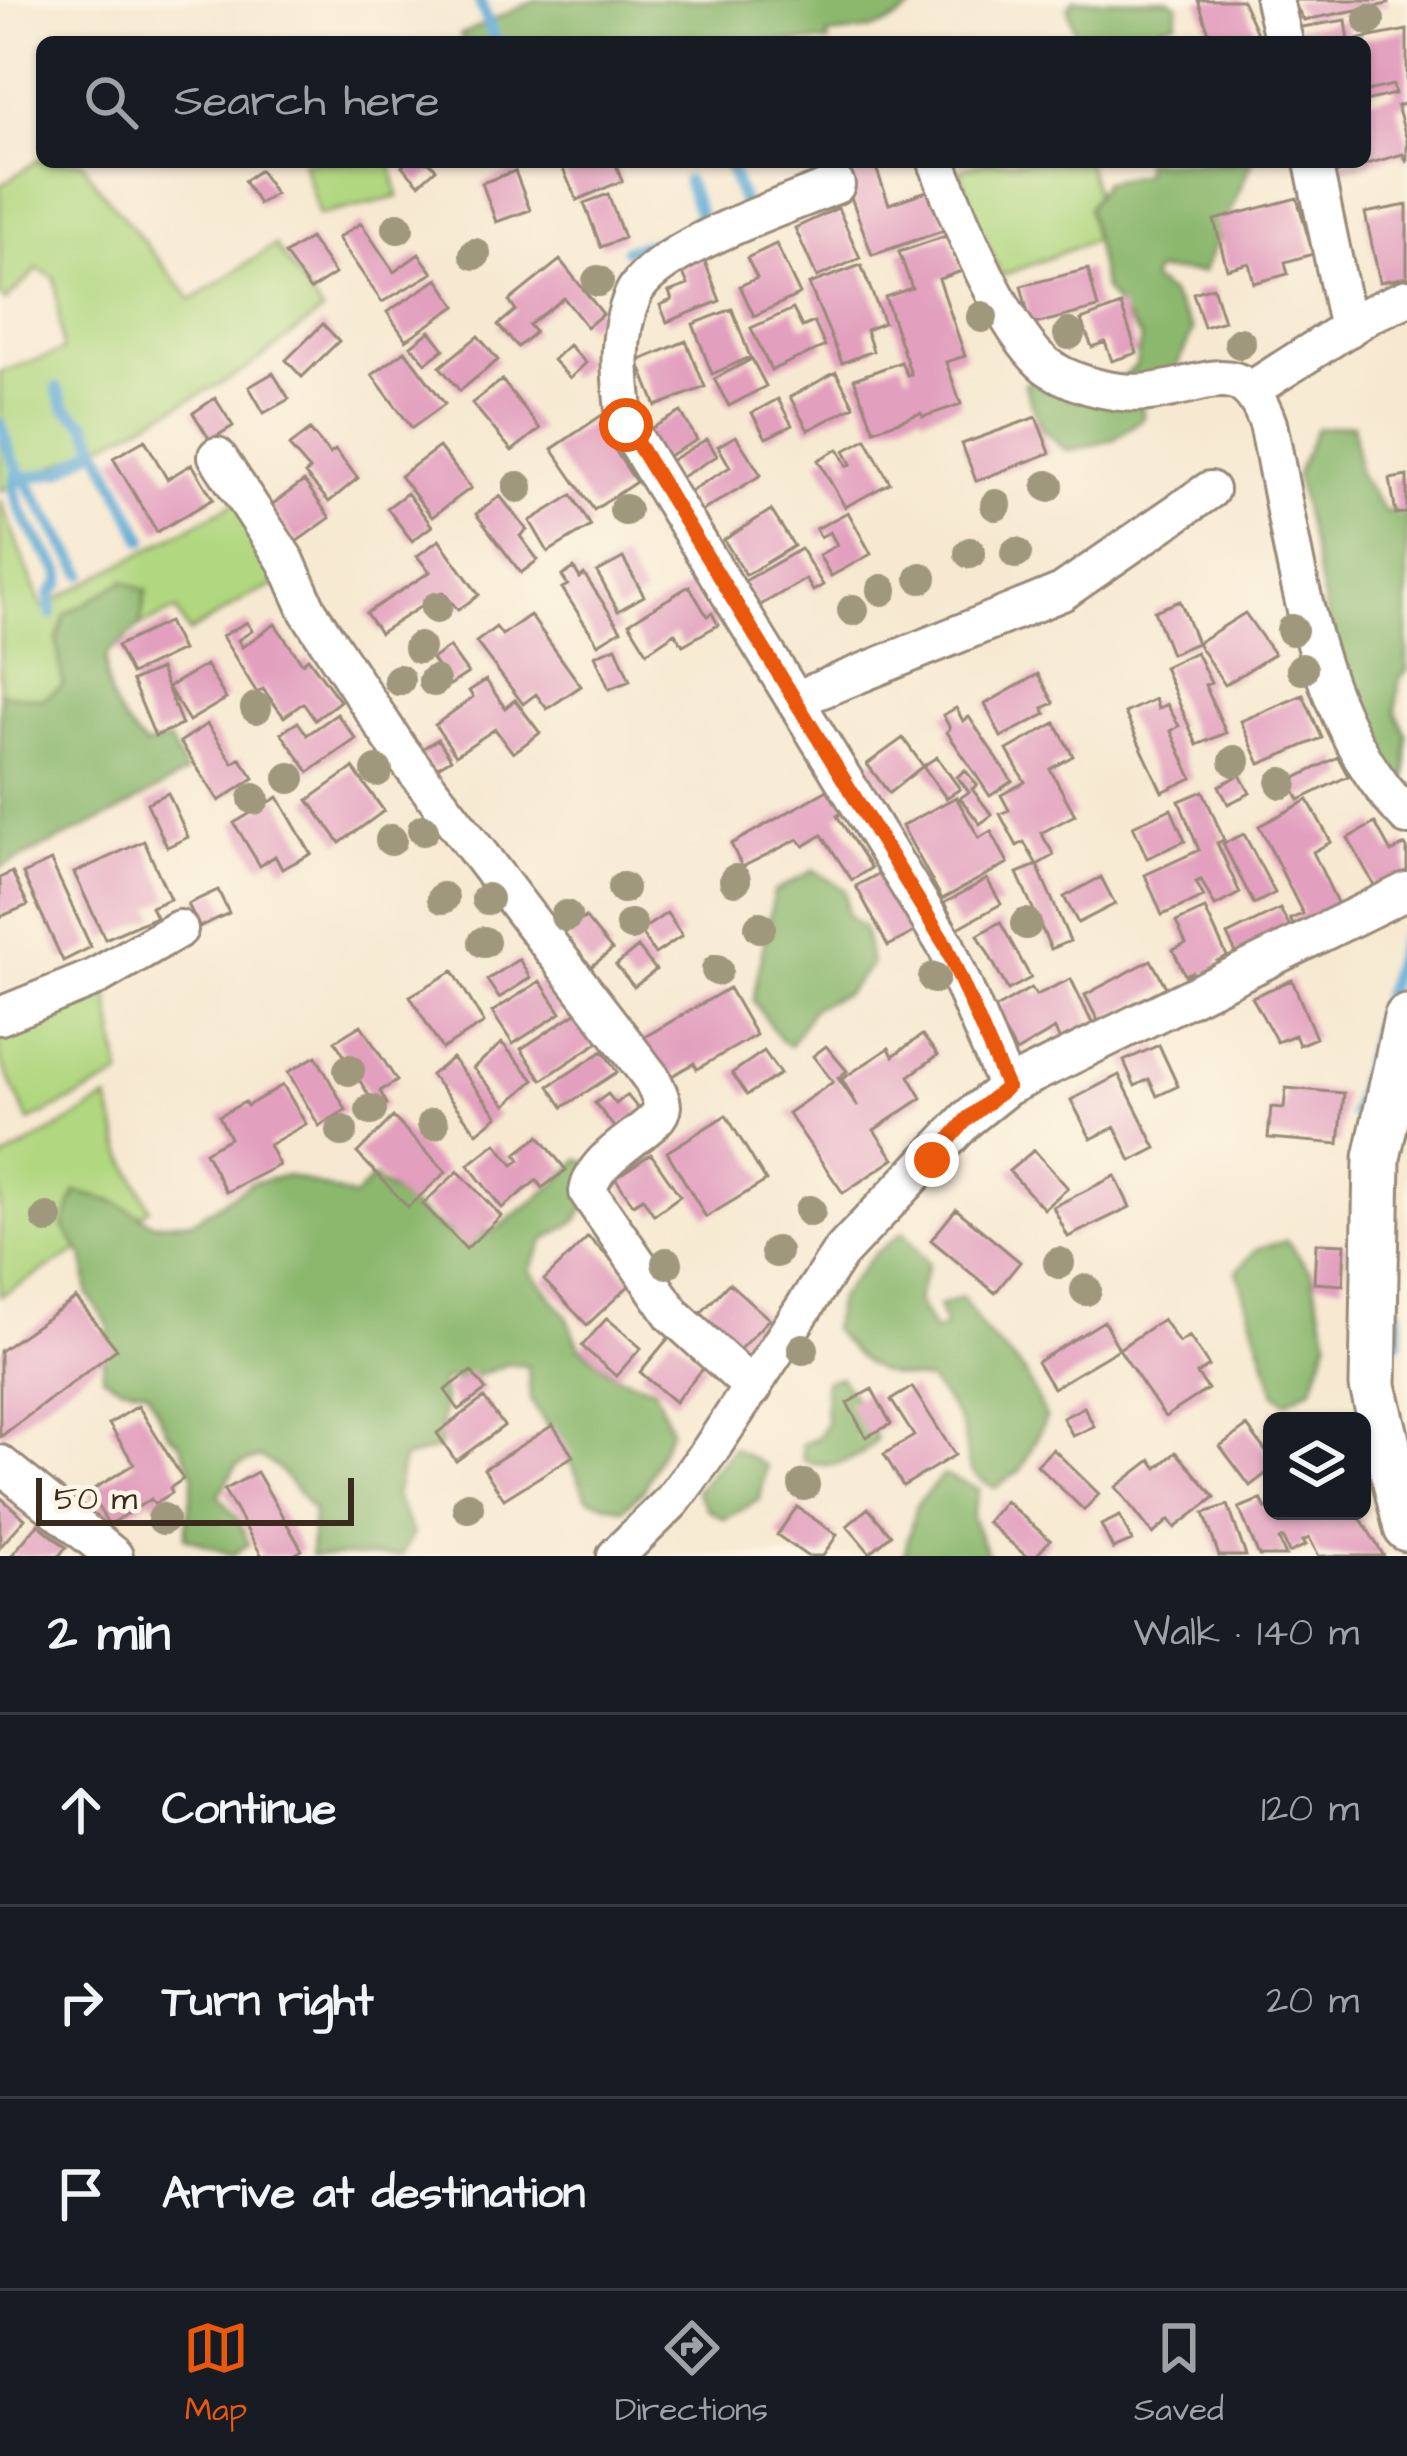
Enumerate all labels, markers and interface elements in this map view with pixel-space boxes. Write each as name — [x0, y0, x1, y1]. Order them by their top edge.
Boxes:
search box — [36, 36, 1371, 168]
icon: search — [78, 69, 144, 135]
text: Search here — [174, 71, 440, 133]
route start — [599, 398, 653, 452]
route end — [905, 1133, 959, 1187]
map controls — [1263, 1412, 1371, 1520]
button: layers — [1263, 1412, 1371, 1520]
scale bar — [36, 1472, 354, 1525]
text: 50 m — [54, 1476, 137, 1522]
text: 2 min — [48, 1599, 171, 1670]
text: Walk · 140 m — [1134, 1607, 1359, 1661]
icon: ahead — [48, 1777, 114, 1843]
text: Continue — [162, 1779, 336, 1841]
text: 120 m — [1261, 1783, 1359, 1837]
icon: right — [48, 1969, 114, 2035]
text: Turn right — [162, 1971, 374, 2033]
text: 20 m — [1266, 1975, 1359, 2029]
icon: arrive — [48, 2161, 114, 2227]
text: Arrive at destination — [162, 2163, 585, 2225]
tab: Map — [183, 2315, 249, 2433]
tab: Directions — [615, 2315, 768, 2433]
tab: Saved — [1134, 2315, 1224, 2433]

